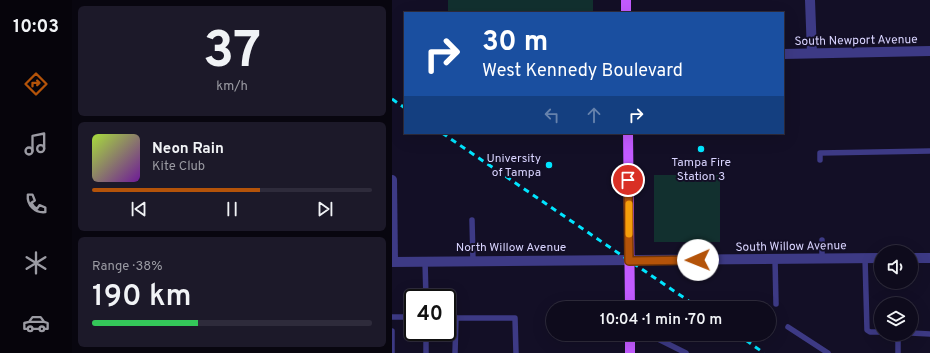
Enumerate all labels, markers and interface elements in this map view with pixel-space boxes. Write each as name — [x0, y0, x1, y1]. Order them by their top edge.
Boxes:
text: 10:03 — [13, 16, 59, 39]
text: 37 — [203, 20, 261, 86]
text: 30 m — [482, 25, 548, 61]
icon: right — [416, 28, 468, 80]
street label: South Newport Avenue — [794, 32, 918, 50]
text: West Kennedy Boulevard — [482, 60, 683, 83]
icon: directions — [22, 70, 50, 98]
text: km/h — [216, 79, 248, 95]
icon: left — [541, 104, 563, 126]
icon: ahead — [583, 104, 605, 126]
icon: right — [625, 104, 647, 126]
icon: music — [22, 130, 50, 158]
text: Neon Rain — [152, 140, 224, 159]
marker: Tampa Fire Station 3 — [696, 144, 706, 154]
place label: University of Tampa — [486, 151, 541, 181]
place label: Tampa Fire Station 3 — [671, 155, 731, 185]
text: Kite Club — [152, 159, 205, 175]
marker: University of Tampa — [544, 160, 554, 170]
pin — [611, 163, 645, 197]
icon: arrive — [617, 169, 639, 191]
icon: phone — [22, 190, 50, 218]
icon: previous — [128, 198, 150, 220]
icon: pause — [221, 198, 243, 220]
icon: next — [314, 198, 336, 220]
street label: South Willow Avenue — [735, 238, 847, 256]
position arrow — [677, 239, 719, 281]
street label: North Willow Avenue — [456, 240, 566, 256]
map controls — [874, 245, 918, 341]
button: sound — [874, 245, 918, 289]
icon: climate — [22, 249, 50, 277]
text: Range · 38% — [92, 259, 162, 275]
text: 190 km — [92, 279, 192, 316]
speed limit sign: 40 — [404, 289, 456, 341]
button: layers — [874, 297, 918, 341]
icon: car — [22, 309, 50, 337]
text: 10:04 · 1 min · 70 m — [600, 311, 722, 330]

